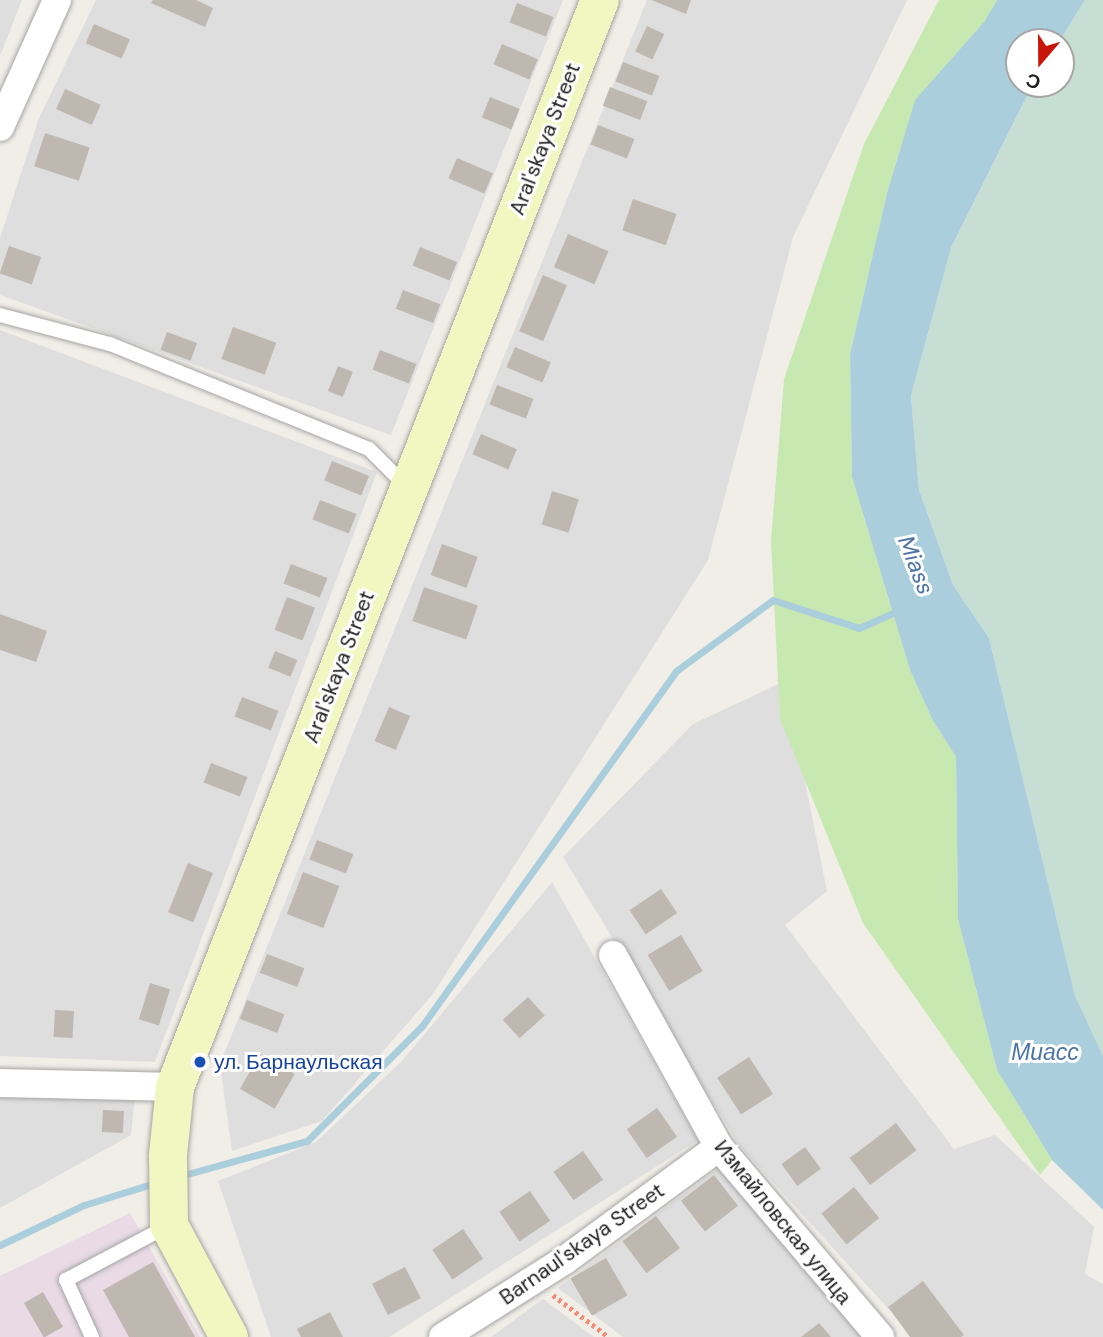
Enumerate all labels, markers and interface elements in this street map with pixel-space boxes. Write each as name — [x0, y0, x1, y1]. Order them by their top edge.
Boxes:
north arrow — [1005, 28, 1075, 98]
street label: Aral'skaya Street — [504, 59, 586, 219]
text: С — [1023, 67, 1044, 95]
water label: Miass — [892, 532, 940, 598]
street label: Aral'skaya Street — [298, 587, 380, 747]
water label: Миасс — [1011, 1038, 1079, 1066]
place label: ул. Барнаульская — [214, 1049, 383, 1075]
marker: ул. Барнаульская — [192, 1054, 208, 1070]
street label: Измайловская улица — [709, 1135, 857, 1309]
street label: Barnaul'skaya Street — [495, 1178, 669, 1310]

